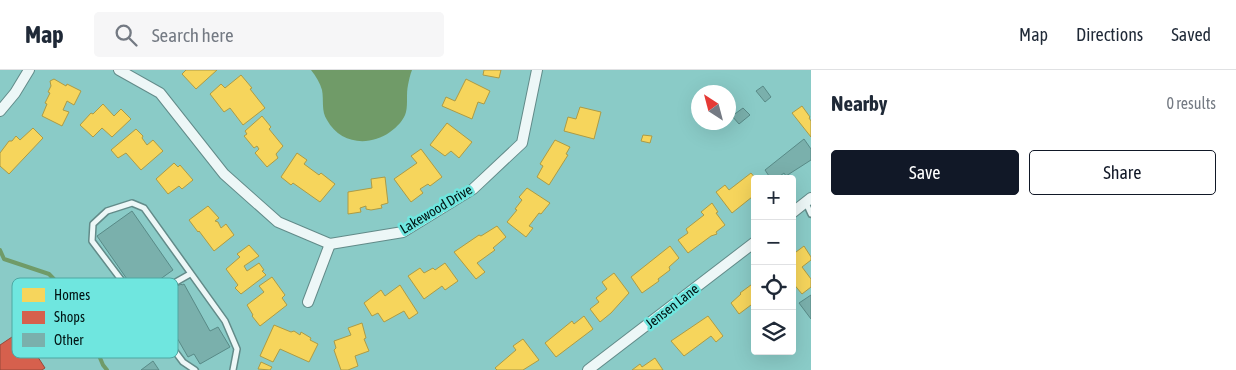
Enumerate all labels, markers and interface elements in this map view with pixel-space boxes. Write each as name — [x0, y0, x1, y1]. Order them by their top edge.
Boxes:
search box — [94, 12, 444, 57]
text: Map — [25, 21, 64, 48]
icon: search — [112, 21, 140, 49]
text: Search here — [152, 24, 234, 46]
text: Map — [1019, 24, 1048, 45]
text: Directions — [1076, 24, 1143, 45]
text: Saved — [1171, 24, 1211, 45]
north arrow — [691, 85, 736, 130]
text: Nearby — [831, 91, 887, 115]
text: 0 results — [1166, 94, 1216, 112]
button: Save — [831, 150, 1019, 195]
button: Share — [1029, 150, 1216, 195]
map controls — [751, 175, 796, 355]
button: + — [751, 175, 796, 220]
street label: Lakewood Drive — [397, 181, 475, 237]
button: − — [751, 220, 796, 265]
button: locate — [751, 265, 796, 310]
legend — [12, 278, 178, 358]
street label: Jensen Lane — [642, 280, 702, 332]
text: Homes — [54, 287, 90, 303]
text: Shops — [54, 309, 85, 325]
button: layers — [751, 310, 796, 355]
text: Other — [54, 332, 84, 348]

